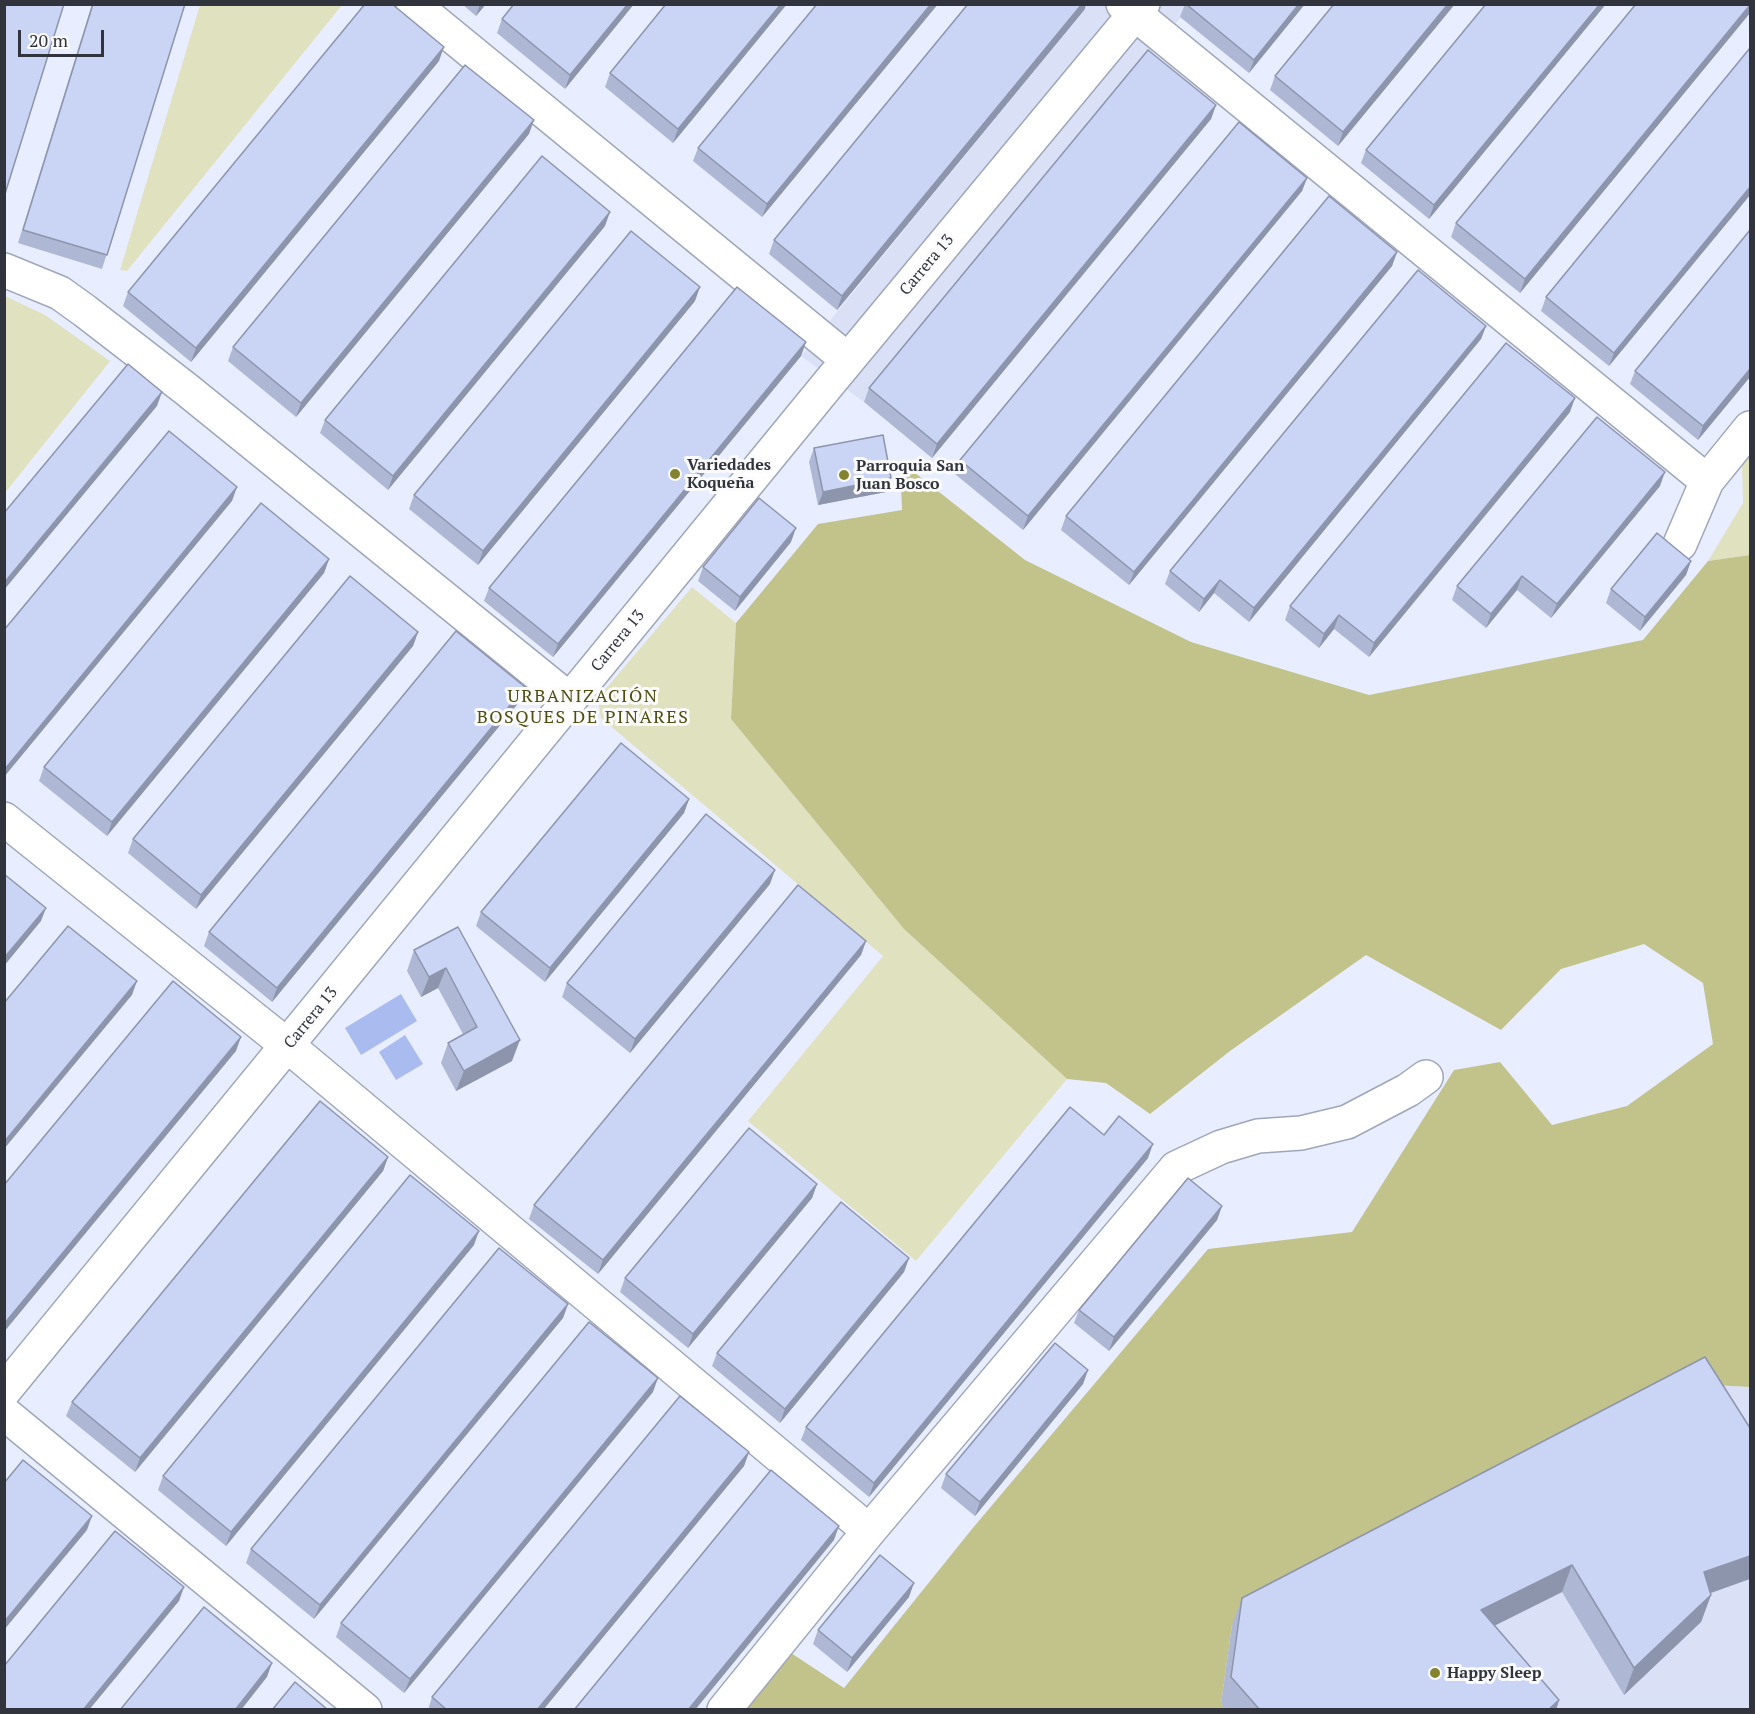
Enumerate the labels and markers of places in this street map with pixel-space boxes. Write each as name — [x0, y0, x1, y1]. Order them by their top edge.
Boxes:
place label: Variedades Koqueña — [687, 455, 771, 493]
place label: Parroquia San Juan Bosco — [856, 456, 964, 494]
marker: Variedades Koqueña — [668, 467, 682, 481]
marker: Parroquia San Juan Bosco — [837, 468, 851, 482]
place label: Happy Sleep — [1447, 1663, 1541, 1683]
marker: Happy Sleep — [1428, 1666, 1442, 1680]

